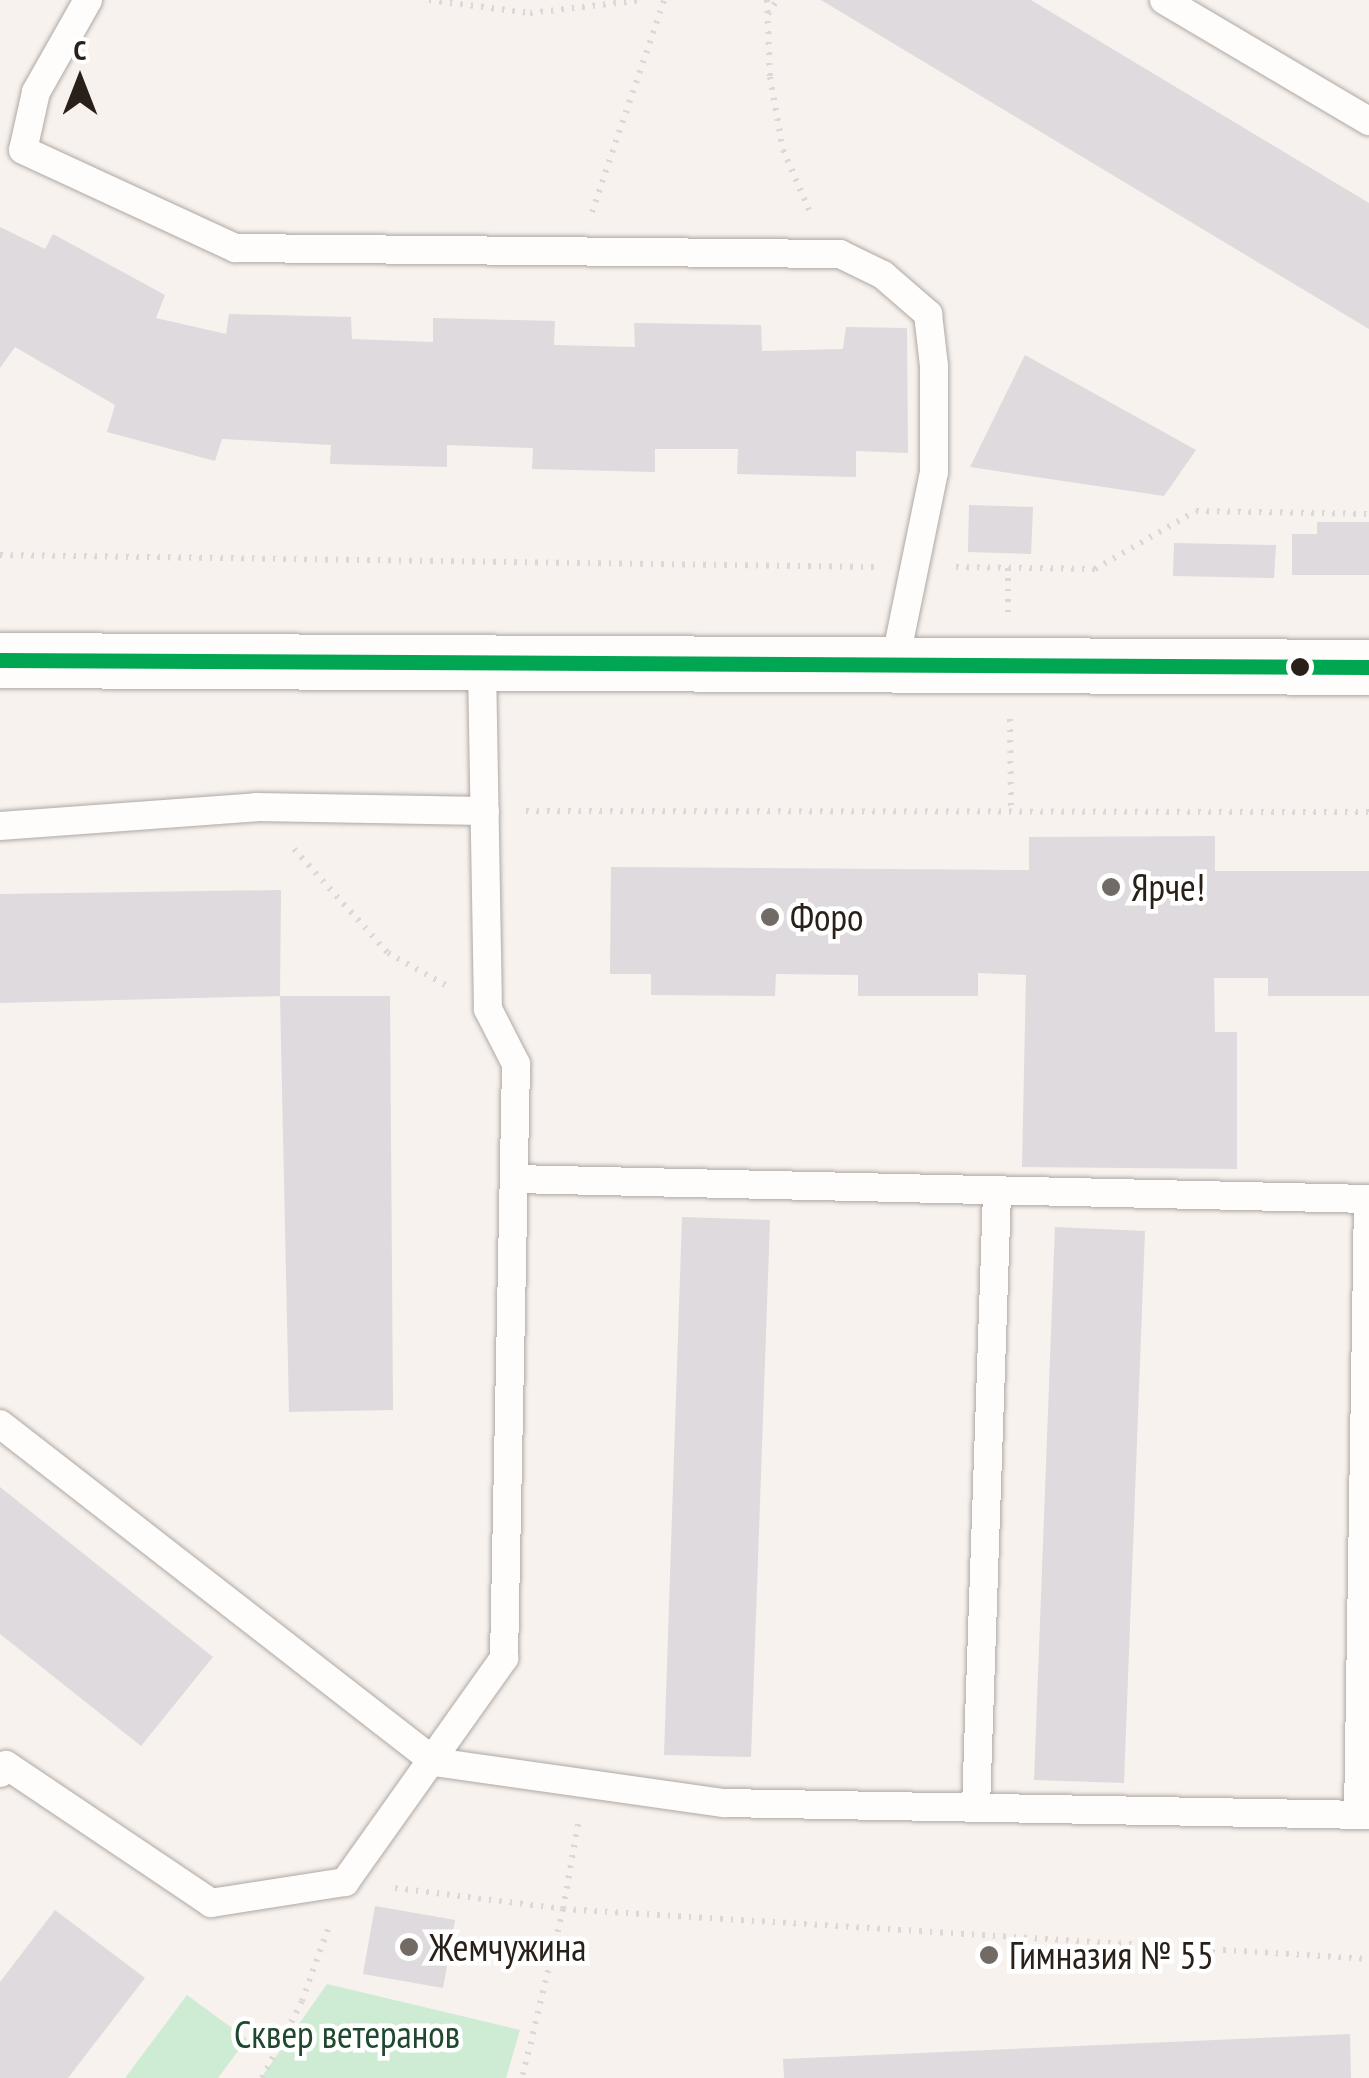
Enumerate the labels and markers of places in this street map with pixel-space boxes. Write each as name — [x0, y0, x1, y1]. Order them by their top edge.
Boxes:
unlabelled marker — [1290, 657, 1310, 677]
place label: Ярче! — [1131, 864, 1205, 910]
marker: Ярче! — [1100, 876, 1122, 898]
place label: Форо — [790, 894, 863, 940]
marker: Форо — [759, 906, 781, 928]
place label: Жемчужина — [429, 1924, 586, 1970]
place label: Гимназия № 55 — [1009, 1932, 1214, 1978]
marker: Жемчужина — [398, 1936, 420, 1958]
marker: Гимназия № 55 — [978, 1944, 1000, 1966]

